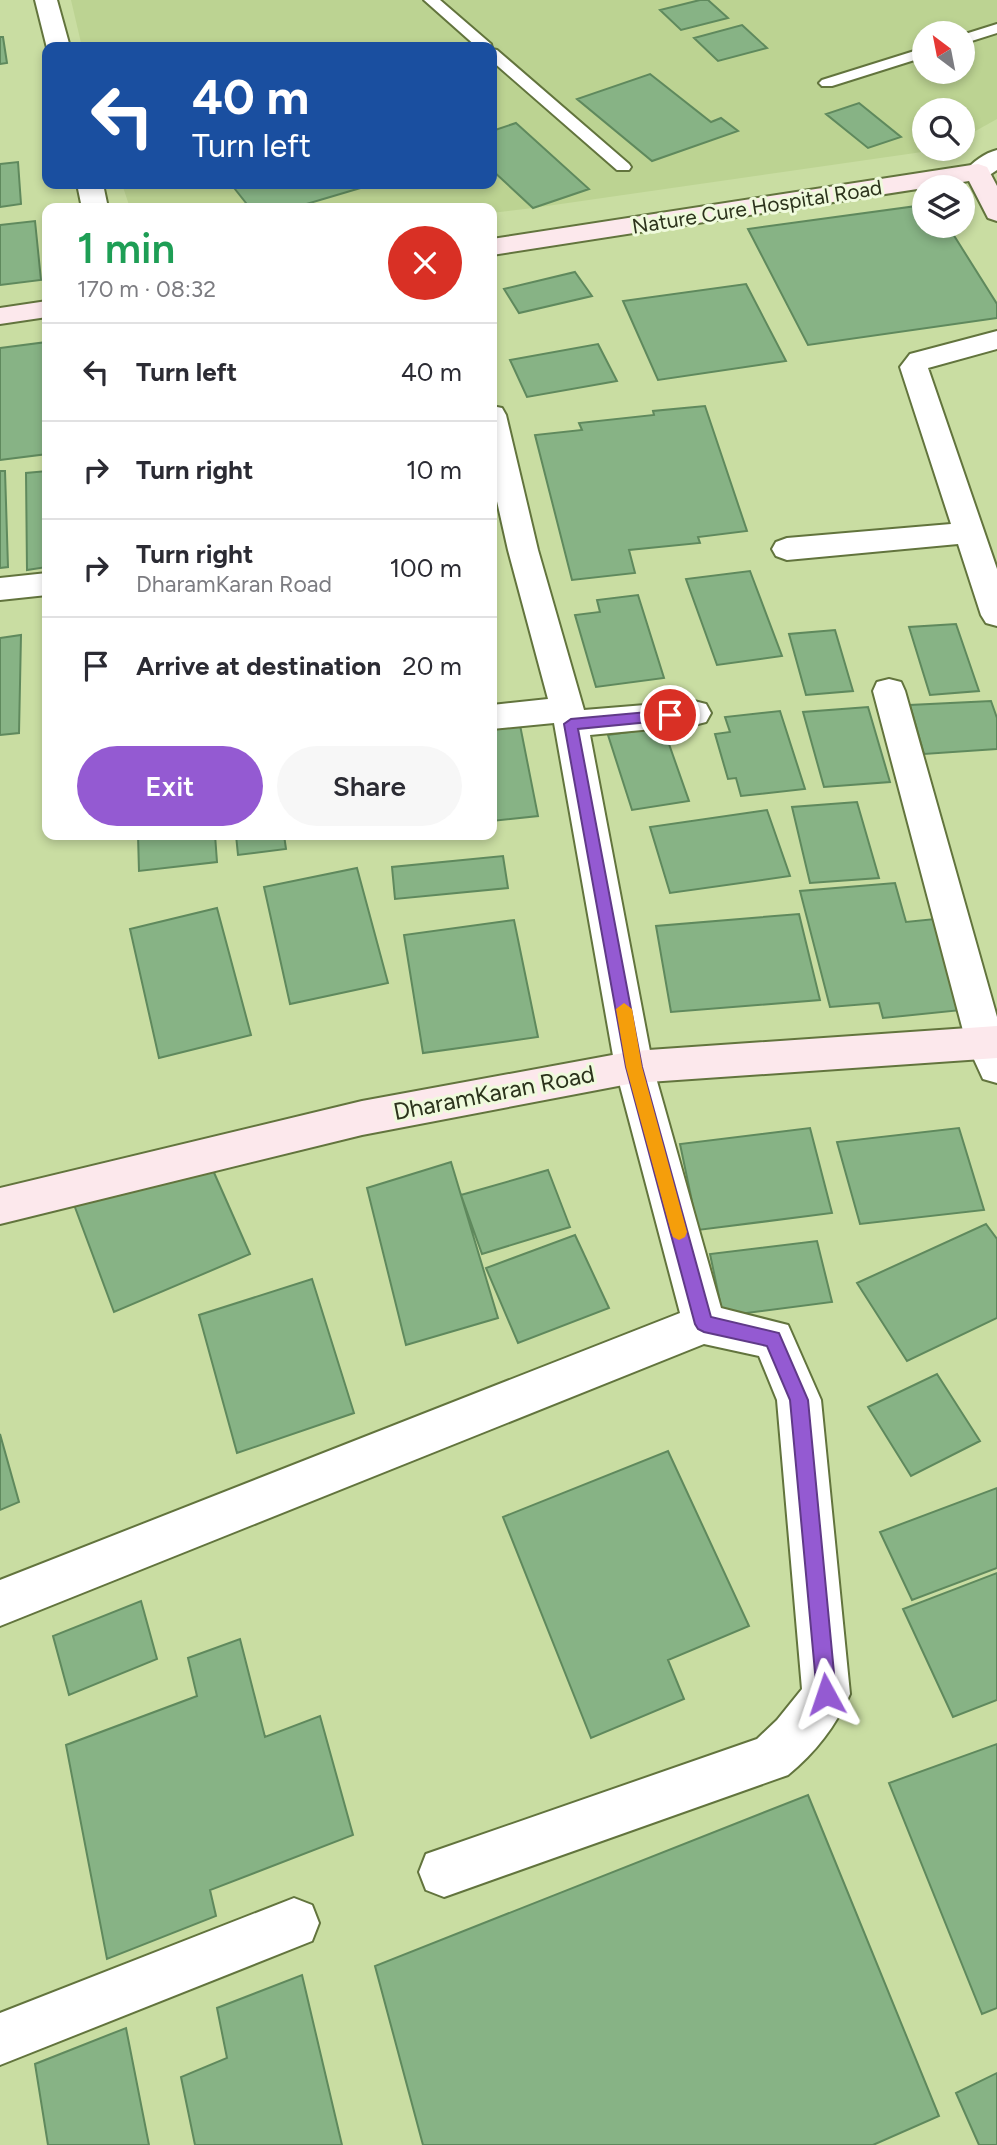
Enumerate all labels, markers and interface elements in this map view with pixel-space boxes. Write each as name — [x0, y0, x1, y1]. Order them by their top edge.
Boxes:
north arrow — [912, 21, 975, 84]
map controls — [912, 21, 975, 238]
text: 40 m — [192, 67, 309, 126]
icon: left — [77, 70, 168, 161]
button: search — [912, 98, 975, 161]
text: Turn left — [192, 127, 311, 165]
street label: Nature Cure Hospital Road — [630, 174, 884, 239]
button: layers — [912, 175, 975, 238]
text: 1 min — [77, 223, 175, 274]
button: close — [388, 226, 462, 300]
text: 170 m · 08:32 — [77, 275, 216, 303]
icon: left — [77, 353, 115, 391]
text: Turn left — [136, 356, 237, 388]
text: 40 m — [401, 356, 462, 388]
icon: right — [77, 451, 115, 489]
text: Turn right — [136, 454, 253, 486]
text: 10 m — [406, 454, 462, 486]
text: Turn right — [136, 538, 253, 570]
icon: right — [77, 549, 115, 587]
text: 100 m — [389, 552, 462, 584]
text: DharamKaran Road — [136, 570, 332, 598]
icon: arrive — [77, 647, 115, 685]
text: Arrive at destination — [136, 650, 381, 682]
text: 20 m — [402, 650, 462, 682]
pin — [640, 685, 700, 745]
icon: arrive — [651, 696, 689, 734]
button: Exit — [77, 746, 263, 826]
button: Share — [277, 746, 462, 826]
street label: DharamKaran Road — [391, 1059, 597, 1126]
position arrow — [789, 1657, 863, 1731]

